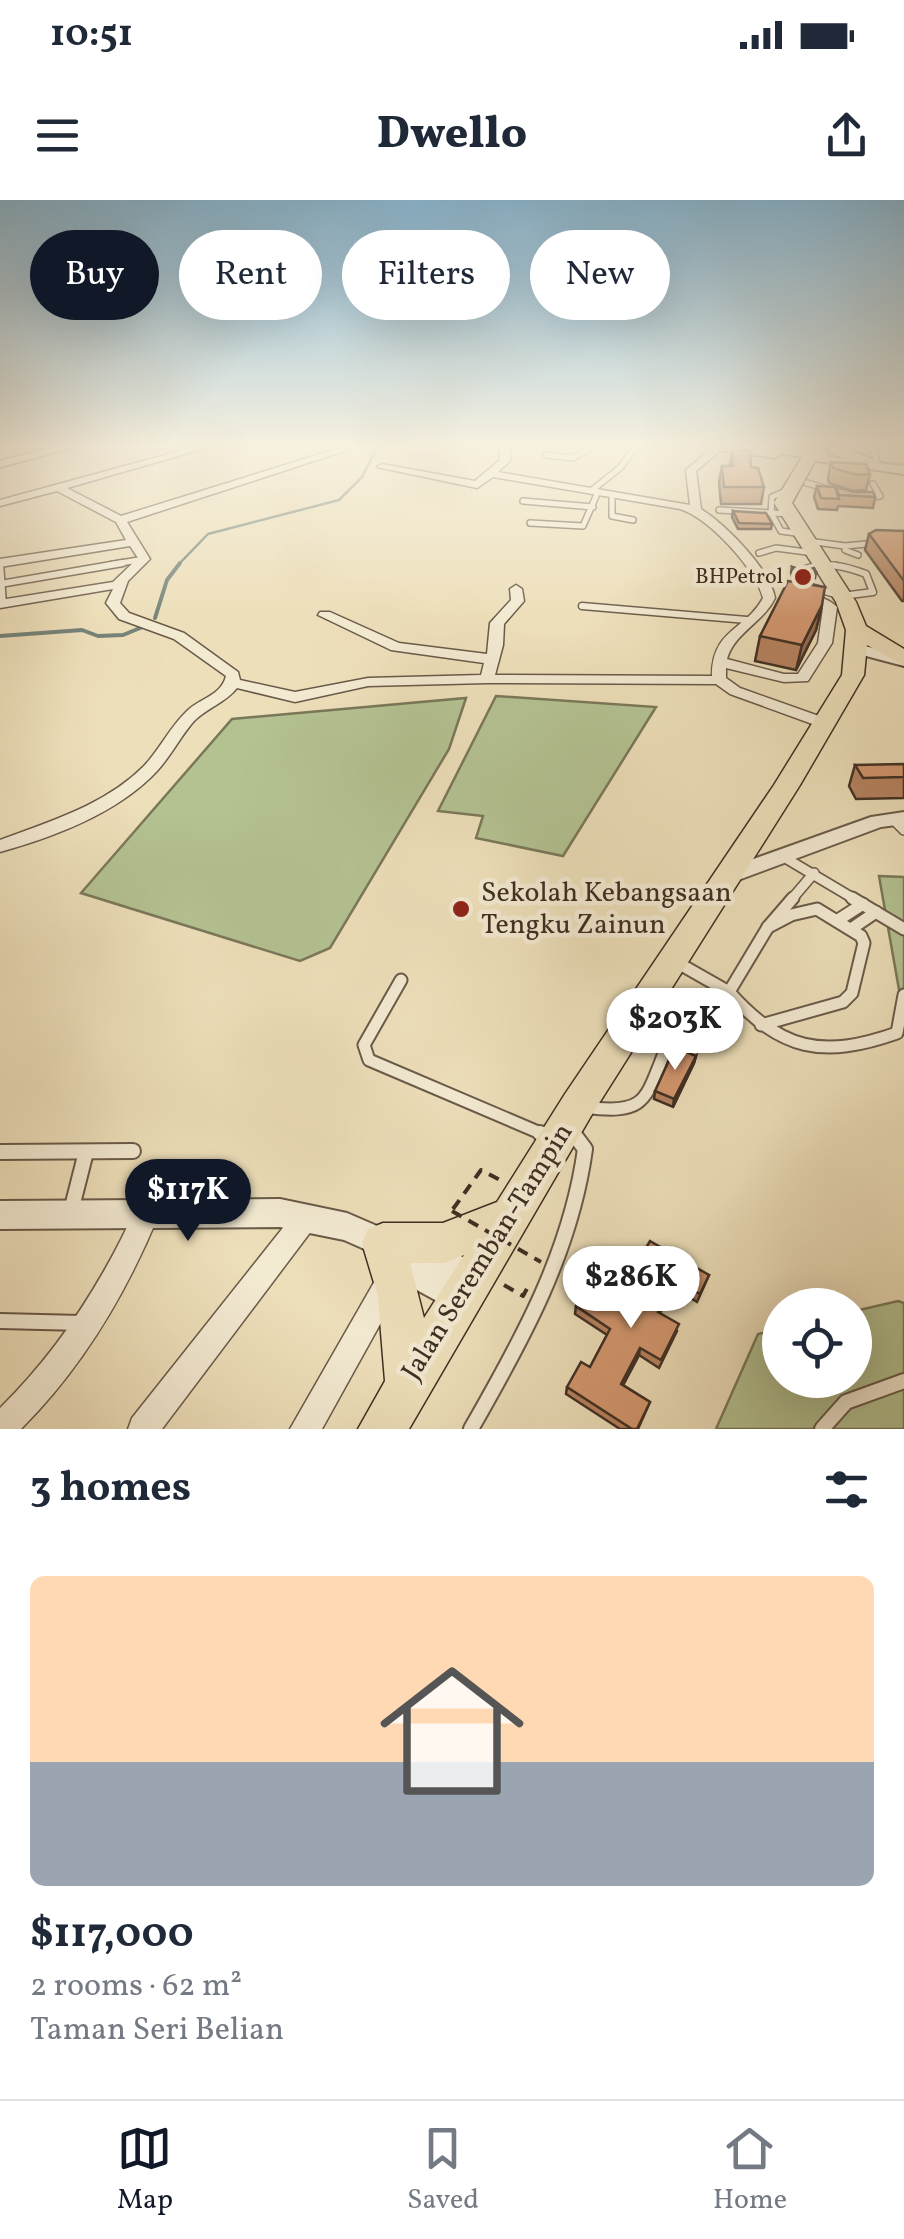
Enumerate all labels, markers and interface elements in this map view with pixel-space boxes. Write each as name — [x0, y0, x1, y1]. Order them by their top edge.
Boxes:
text: 10:51 — [50, 9, 133, 62]
text: Dwello — [377, 104, 527, 167]
icon: menu — [30, 108, 85, 163]
icon: share — [819, 108, 874, 163]
chip: Buy — [30, 230, 159, 320]
chip: Rent — [179, 230, 322, 320]
chip: Filters — [342, 230, 510, 320]
chip: New — [530, 230, 670, 320]
place label: BHPetrol — [695, 562, 783, 593]
marker: BHPetrol — [792, 566, 814, 588]
place label: Sekolah Kebangsaan Tengku Zainun — [481, 874, 732, 945]
marker: Sekolah Kebangsaan Tengku Zainun — [450, 898, 472, 920]
pin: $203K — [605, 988, 745, 1073]
text: $203K — [628, 998, 722, 1042]
street label: Jalan Seremban-Tampin — [393, 1116, 583, 1388]
pin: $117K — [118, 1159, 258, 1244]
text: $117K — [147, 1169, 229, 1213]
pin: $286K — [561, 1246, 701, 1331]
text: $286K — [585, 1256, 677, 1300]
map controls — [762, 1288, 872, 1398]
button: locate — [762, 1288, 872, 1398]
text: 3 homes — [30, 1460, 191, 1519]
icon: filters — [819, 1462, 874, 1517]
icon: home — [362, 1641, 542, 1821]
text: $117,000 — [30, 1906, 194, 1965]
text: 2 rooms · 62 m² — [30, 1965, 242, 2009]
text: Taman Seri Belian — [30, 2009, 284, 2053]
tab: Map — [117, 2121, 173, 2220]
tab: Saved — [407, 2121, 479, 2220]
tab: Home — [713, 2121, 787, 2220]

